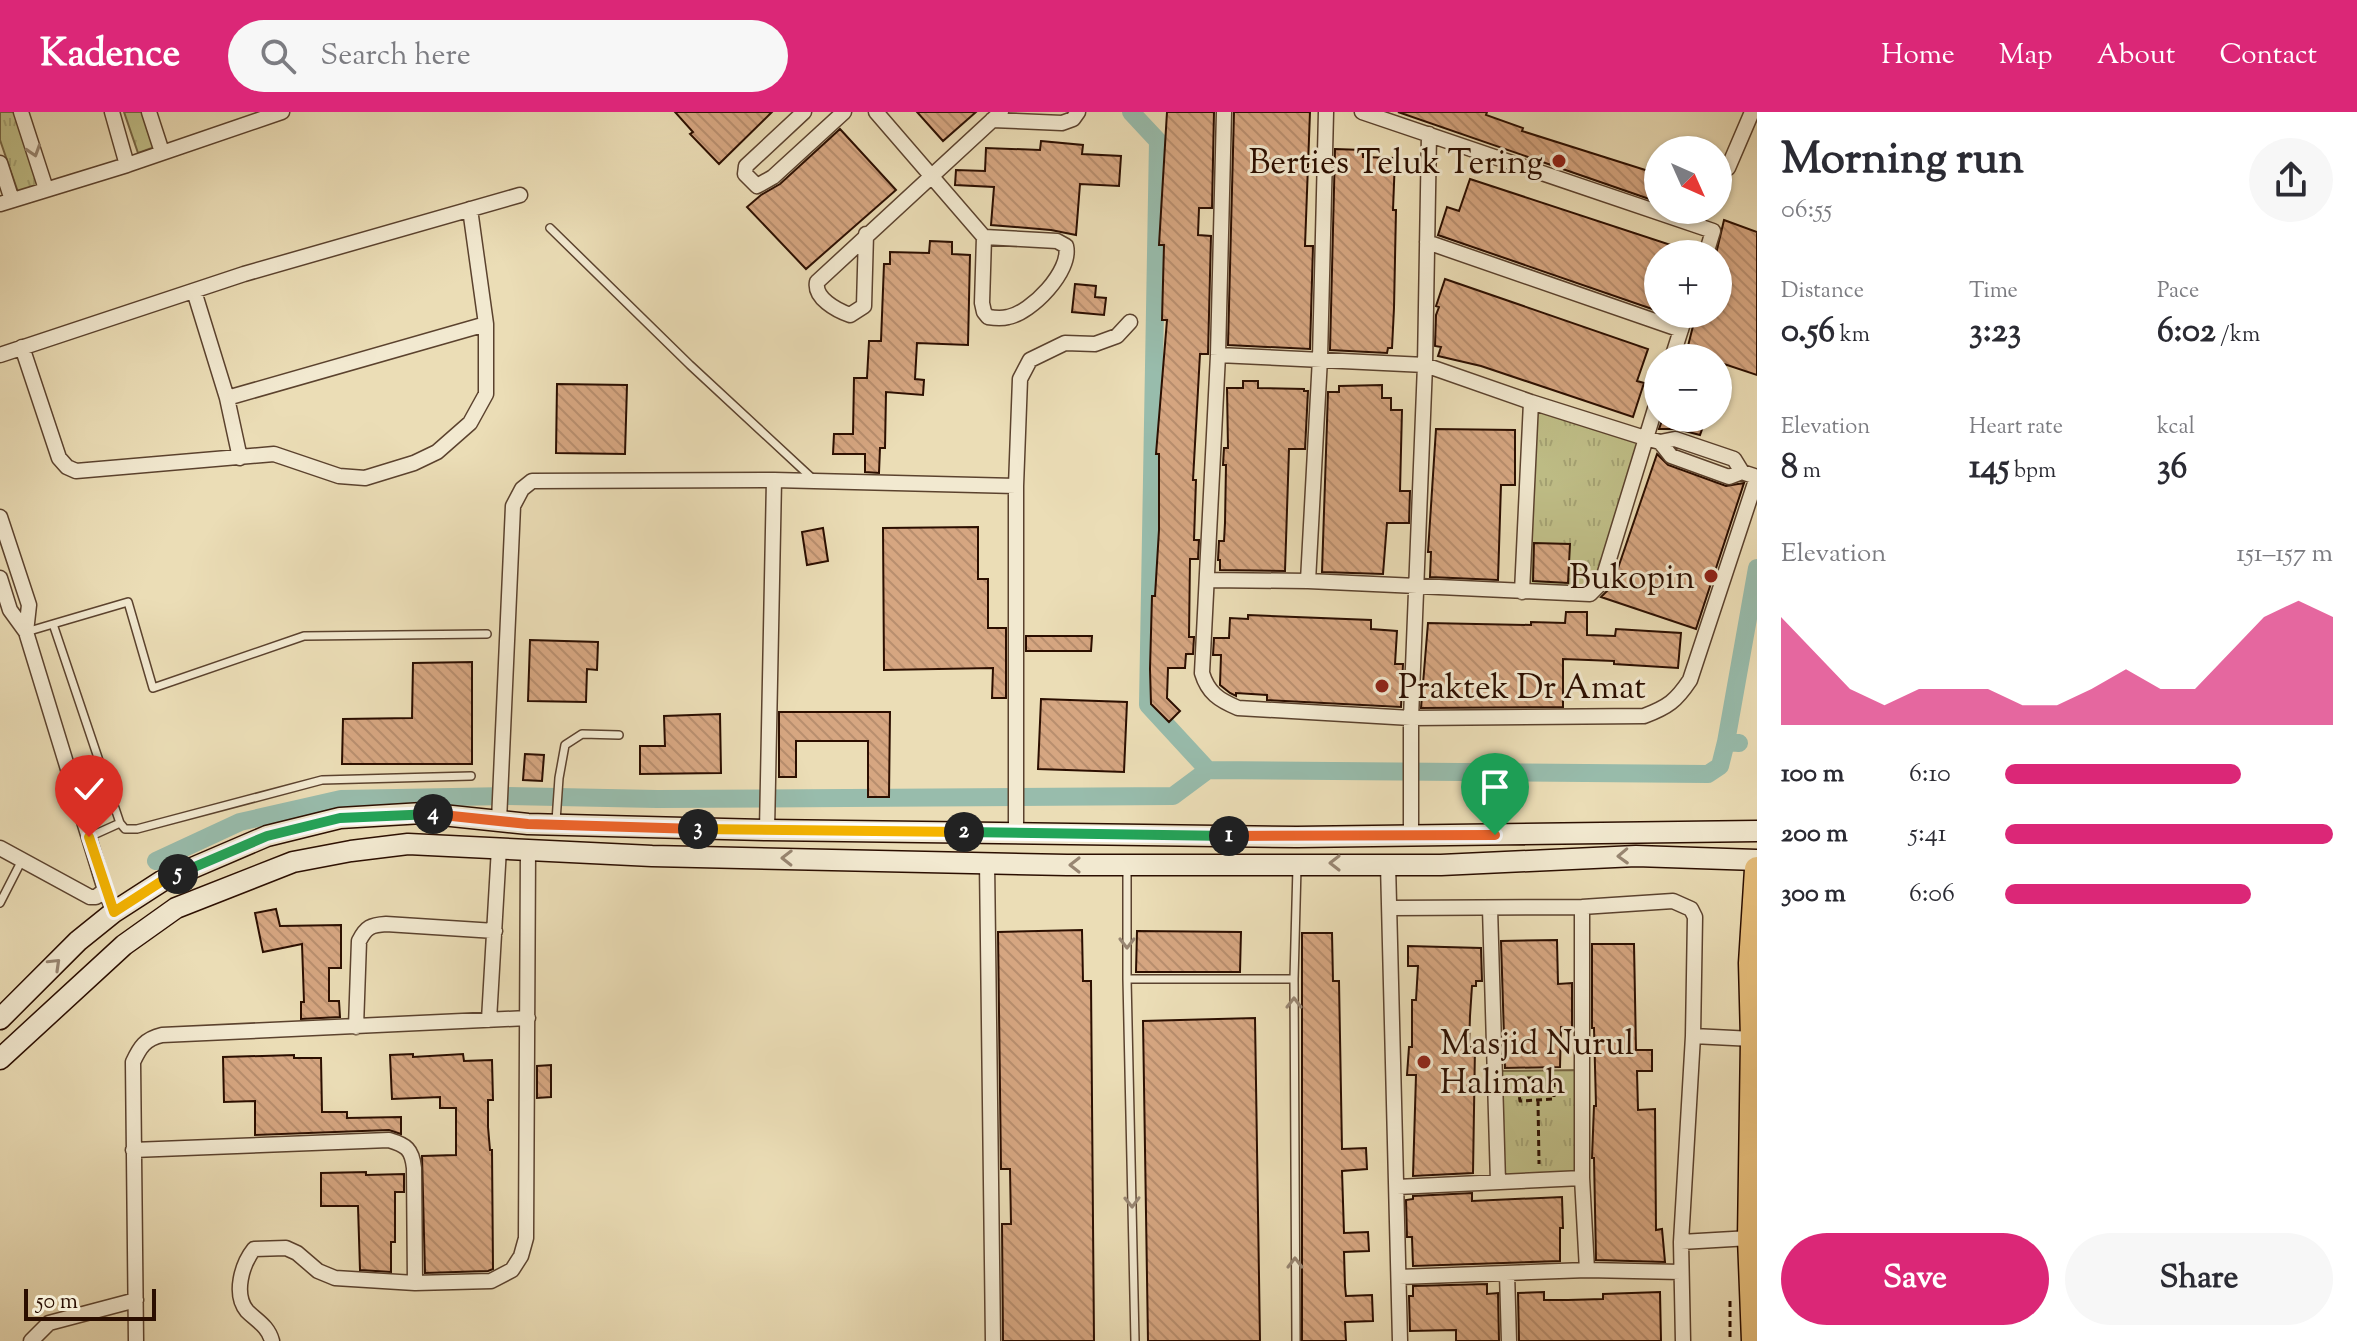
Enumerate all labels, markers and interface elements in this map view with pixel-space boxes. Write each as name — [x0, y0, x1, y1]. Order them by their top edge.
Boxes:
search box — [228, 20, 788, 92]
text: Kadence — [40, 29, 180, 83]
icon: search — [256, 34, 300, 78]
text: Search here — [320, 35, 471, 78]
text: Home — [1881, 36, 1955, 76]
text: Map — [1999, 36, 2053, 76]
text: About — [2097, 36, 2175, 76]
text: Contact — [2219, 36, 2317, 76]
text: Morning run — [1781, 130, 2024, 193]
north arrow — [1644, 136, 1732, 224]
map controls — [1644, 136, 1732, 432]
button: share — [2249, 138, 2333, 222]
place label: Berties Teluk Tering — [1249, 140, 1543, 189]
one-way arrow — [24, 143, 40, 157]
marker: Berties Teluk Tering — [1550, 152, 1568, 170]
text: 06:55 — [1781, 192, 1832, 229]
button: + — [1644, 240, 1732, 328]
text: Distance — [1781, 276, 1864, 308]
text: Time — [1969, 276, 2018, 308]
text: Pace — [2157, 276, 2199, 308]
text: 0.56 — [1781, 308, 1835, 357]
text: 3:23 — [1969, 308, 2021, 357]
text: 6:02 — [2157, 308, 2216, 357]
text: km — [1835, 320, 1870, 352]
text: /km — [2216, 320, 2260, 352]
button: − — [1644, 344, 1732, 432]
text: Elevation — [1781, 412, 1870, 444]
text: Heart rate — [1969, 412, 2063, 444]
text: kcal — [2157, 412, 2195, 444]
text: 8 — [1781, 444, 1798, 493]
text: 145 — [1969, 444, 2009, 493]
text: 36 — [2157, 444, 2187, 493]
text: m — [1798, 456, 1821, 488]
text: bpm — [2009, 456, 2056, 488]
text: Elevation — [1781, 536, 1886, 573]
text: 151–157 m — [2236, 536, 2333, 573]
place label: Bukopin — [1569, 555, 1695, 604]
marker: Bukopin — [1702, 567, 1720, 585]
place label: Praktek Dr Amat — [1398, 665, 1646, 714]
marker: Praktek Dr Amat — [1373, 677, 1391, 695]
pin — [1461, 753, 1529, 835]
pin — [55, 755, 123, 837]
text: 100 m — [1781, 756, 1844, 793]
text: 6:10 — [1909, 756, 1951, 793]
icon: arrive — [1473, 765, 1517, 809]
icon: check — [67, 767, 111, 811]
pin: 4 — [413, 794, 453, 834]
text: 4 — [427, 798, 439, 830]
pin: 3 — [678, 809, 718, 849]
pin: 2 — [944, 812, 984, 852]
text: 3 — [694, 813, 702, 845]
text: 2 — [959, 816, 969, 848]
pin: 1 — [1209, 816, 1249, 856]
text: 200 m — [1781, 816, 1848, 853]
text: 5:41 — [1909, 816, 1947, 853]
text: 1 — [1225, 820, 1233, 852]
one-way arrow — [1616, 848, 1629, 865]
one-way arrow — [780, 849, 793, 867]
pin: 5 — [158, 854, 198, 894]
one-way arrow — [1328, 854, 1341, 872]
one-way arrow — [1068, 856, 1081, 874]
text: 5 — [174, 858, 182, 890]
text: 300 m — [1781, 876, 1846, 913]
text: 6:06 — [1909, 876, 1955, 913]
one-way arrow — [1118, 937, 1136, 950]
one-way arrow — [46, 959, 60, 973]
one-way arrow — [1285, 996, 1303, 1009]
place label: Masjid Nurul Halimah — [1440, 1021, 1634, 1109]
marker: Masjid Nurul Halimah — [1415, 1053, 1433, 1071]
one-way arrow — [1123, 1196, 1141, 1209]
button: Save — [1781, 1233, 2049, 1325]
button: Share — [2065, 1233, 2333, 1325]
one-way arrow — [1286, 1256, 1304, 1269]
scale bar — [24, 1285, 156, 1321]
text: 50 m — [36, 1287, 78, 1319]

